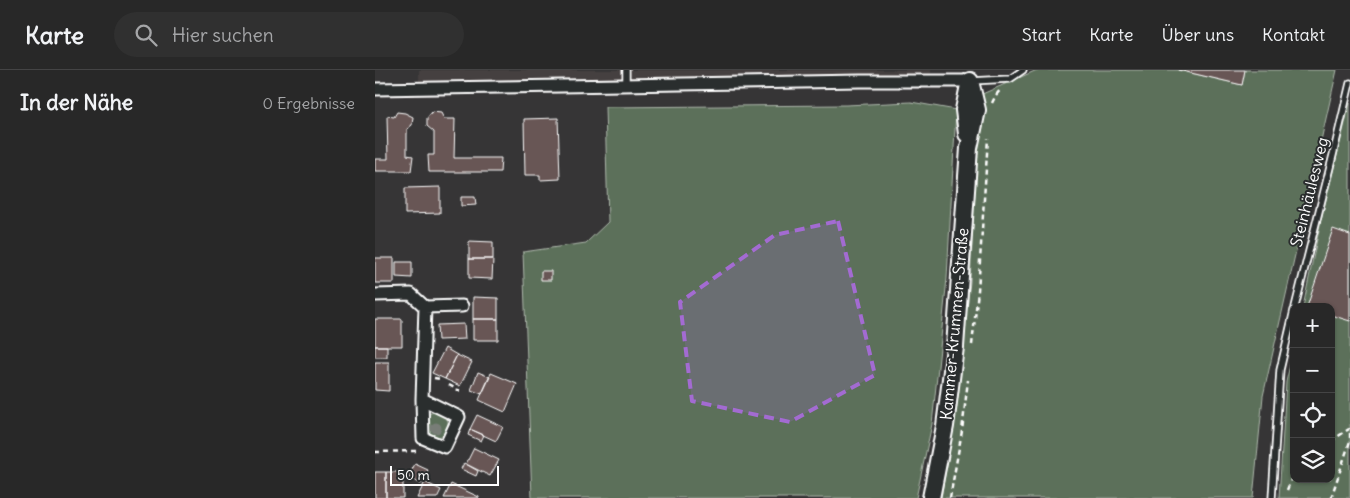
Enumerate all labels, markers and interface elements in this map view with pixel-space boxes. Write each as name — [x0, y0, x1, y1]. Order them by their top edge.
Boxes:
search box — [114, 12, 464, 57]
text: Karte — [25, 20, 84, 50]
icon: search — [132, 21, 160, 49]
text: Hier suchen — [172, 23, 274, 47]
text: Start — [1022, 23, 1061, 46]
text: Karte — [1089, 23, 1134, 46]
text: Über uns — [1162, 23, 1234, 46]
text: Kontakt — [1262, 23, 1325, 46]
text: In der Nähe — [20, 89, 133, 116]
text: 0 Ergebnisse — [263, 93, 355, 113]
street label: Steinhäulesweg — [1286, 135, 1332, 249]
street label: Kammer-Krummen-Straße — [936, 227, 972, 421]
map controls — [1290, 303, 1335, 483]
button: + — [1290, 303, 1335, 348]
button: − — [1290, 348, 1335, 393]
button: locate — [1290, 393, 1335, 438]
button: layers — [1290, 438, 1335, 483]
scale bar — [390, 463, 499, 486]
text: 50 m — [397, 466, 430, 484]

